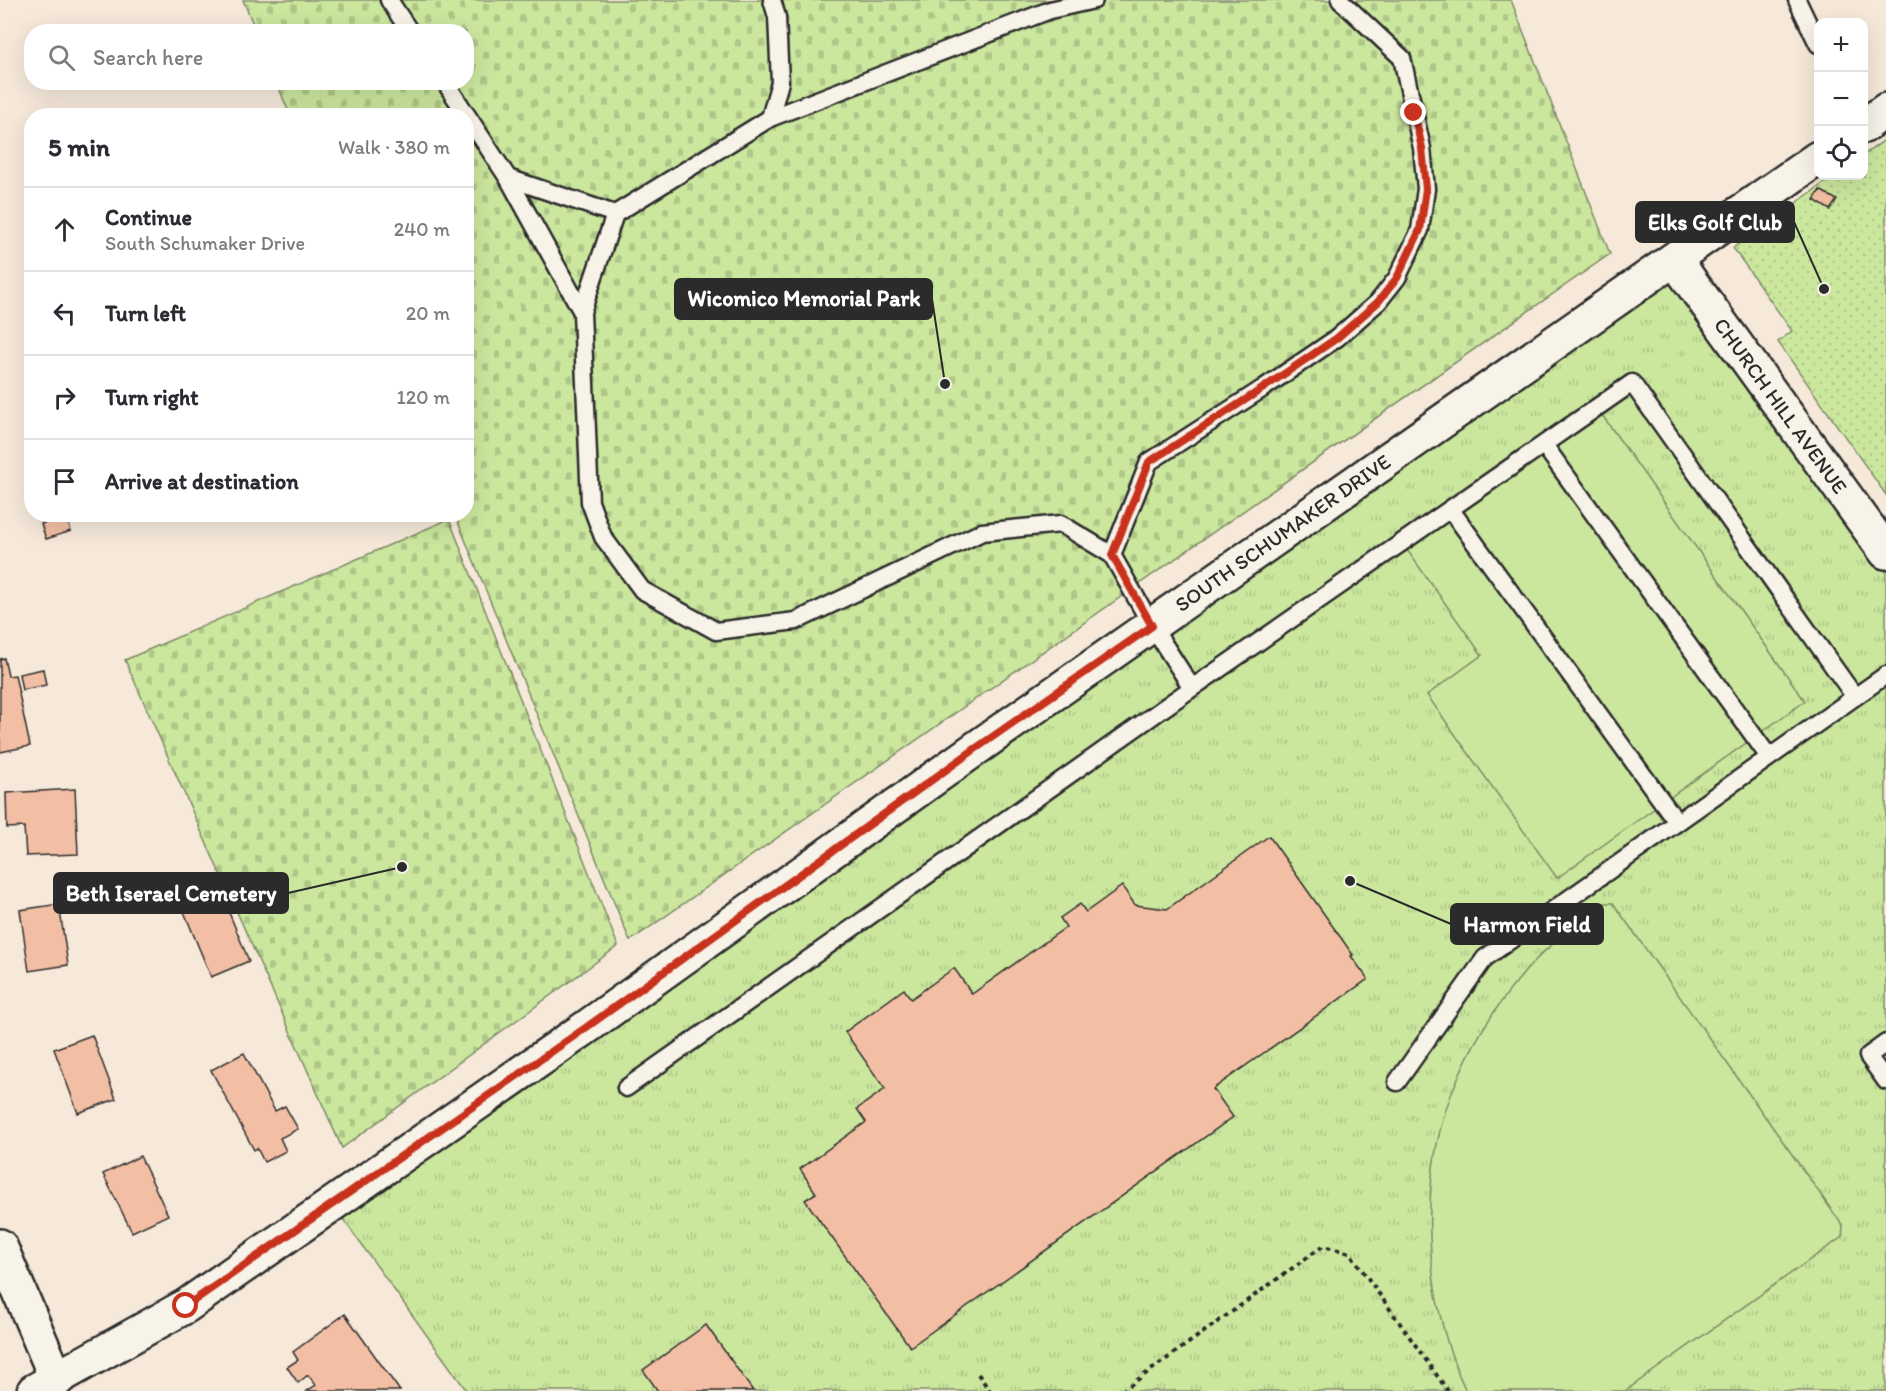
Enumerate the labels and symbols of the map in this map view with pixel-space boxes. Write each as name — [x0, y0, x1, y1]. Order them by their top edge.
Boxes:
route end — [1400, 99, 1426, 125]
callout: Elks Golf Club — [1636, 202, 1794, 242]
text: Elks Golf Club — [1648, 209, 1782, 236]
callout: Wicomico Memorial Park — [675, 279, 932, 319]
text: Wicomico Memorial Park — [687, 285, 921, 312]
street label: CHURCH HILL AVENUE — [1709, 313, 1853, 498]
street label: SOUTH SCHUMAKER DRIVE — [1170, 449, 1395, 617]
callout: Beth Iserael Cemetery — [54, 873, 288, 913]
text: Beth Iserael Cemetery — [66, 880, 277, 907]
callout: Harmon Field — [1451, 904, 1603, 944]
text: Harmon Field — [1463, 911, 1591, 938]
route start — [172, 1292, 198, 1318]

